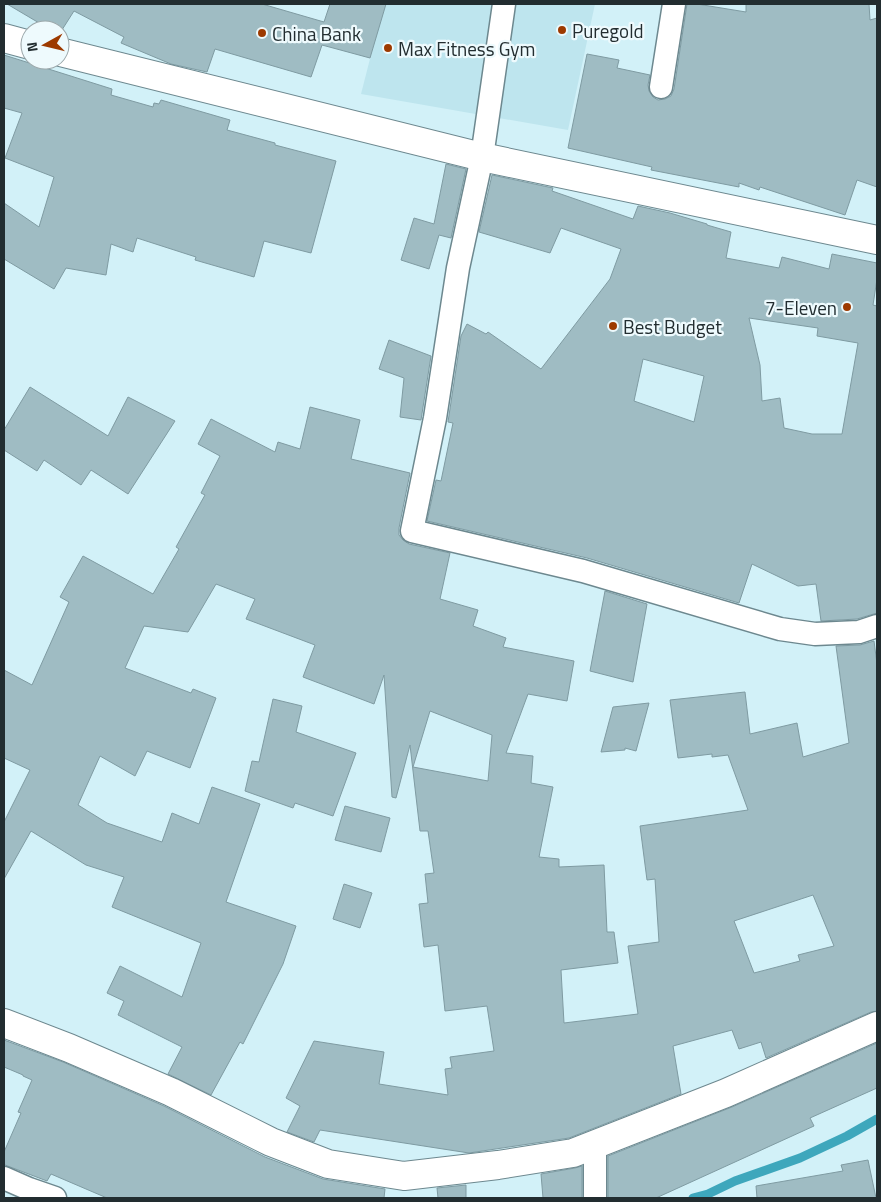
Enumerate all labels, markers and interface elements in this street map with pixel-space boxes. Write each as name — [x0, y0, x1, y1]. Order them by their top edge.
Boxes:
place label: Puregold — [572, 16, 644, 45]
place label: China Bank — [272, 19, 361, 48]
north arrow — [20, 20, 70, 70]
marker: Puregold — [556, 24, 568, 36]
marker: China Bank — [256, 27, 268, 39]
place label: Max Fitness Gym — [398, 34, 535, 63]
text: N — [21, 41, 43, 53]
marker: Max Fitness Gym — [382, 42, 394, 54]
place label: 7-Eleven — [765, 293, 837, 322]
marker: 7-Eleven — [841, 301, 853, 313]
place label: Best Budget — [623, 312, 722, 341]
marker: Best Budget — [607, 320, 619, 332]

